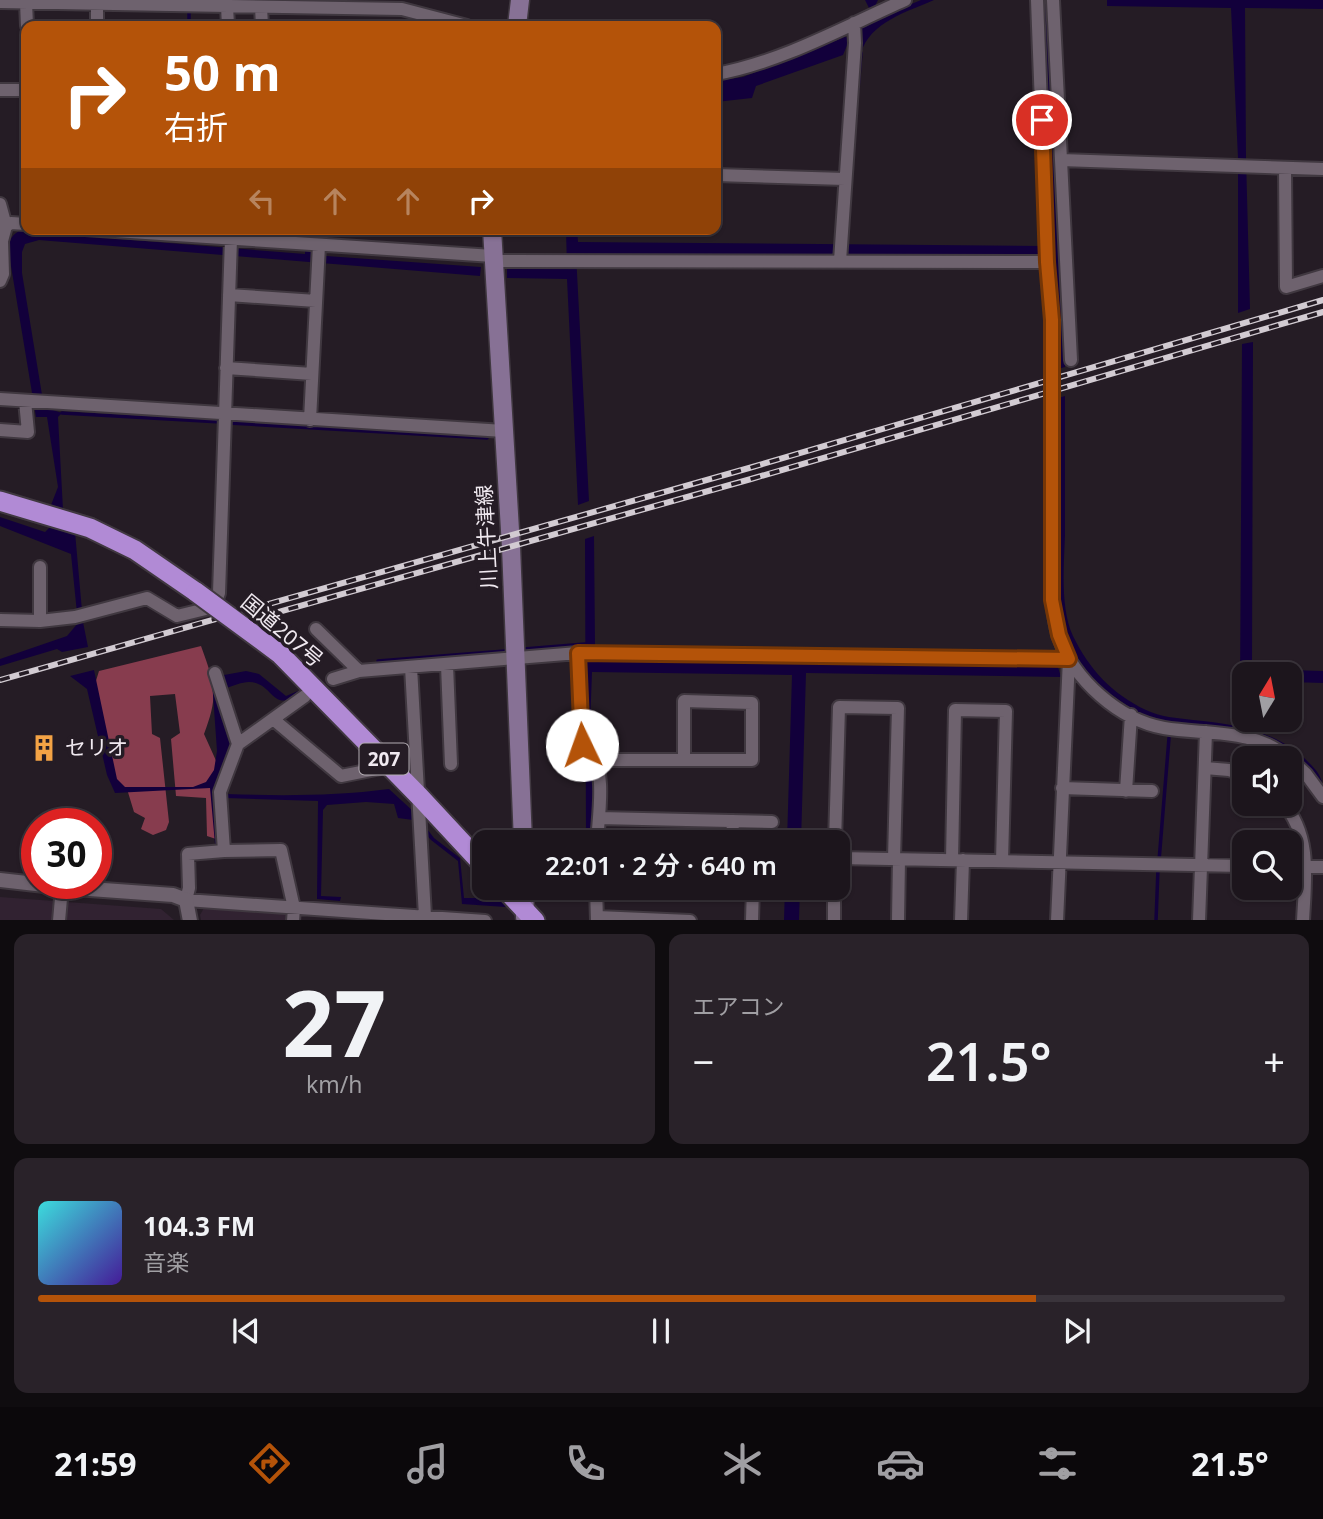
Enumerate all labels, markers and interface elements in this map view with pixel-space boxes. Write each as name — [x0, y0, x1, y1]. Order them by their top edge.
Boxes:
text: 50 m — [164, 39, 281, 105]
icon: right — [49, 49, 140, 140]
pin — [1012, 90, 1072, 150]
icon: arrive — [1023, 101, 1061, 139]
text: 右折 — [164, 105, 228, 148]
icon: left — [243, 182, 281, 220]
icon: ahead — [316, 182, 354, 220]
icon: ahead — [389, 182, 427, 220]
icon: right — [462, 182, 500, 220]
street label: 川上牛津線 — [469, 484, 503, 590]
street label: 国道207号 — [236, 588, 330, 673]
north arrow — [1232, 662, 1302, 732]
map controls — [1232, 662, 1302, 900]
position arrow — [545, 708, 619, 782]
building icon: セリオ — [29, 733, 59, 763]
place label: セリオ — [65, 733, 128, 761]
road number: 207 — [360, 744, 408, 774]
button: sound — [1232, 746, 1302, 816]
speed limit sign: 30 — [21, 808, 112, 899]
button: search — [1232, 830, 1302, 900]
text: 22:01 · 2 分 · 640 m — [545, 847, 777, 883]
text: 27 — [282, 960, 386, 1084]
text: エアコン — [693, 990, 785, 1022]
text: 21.5° — [926, 1025, 1052, 1096]
text: − — [693, 1035, 714, 1087]
text: + — [1263, 1035, 1285, 1087]
text: km/h — [306, 1068, 363, 1100]
text: 104.3 FM — [143, 1208, 255, 1244]
text: 音楽 — [143, 1246, 189, 1278]
icon: previous — [227, 1312, 265, 1350]
icon: pause — [642, 1312, 680, 1350]
icon: next — [1058, 1312, 1096, 1350]
icon: directions — [245, 1439, 294, 1488]
icon: music — [403, 1439, 452, 1488]
icon: phone — [561, 1439, 610, 1488]
icon: climate — [718, 1439, 767, 1488]
icon: car — [876, 1439, 925, 1488]
icon: filters — [1033, 1439, 1082, 1488]
text: 21:59 — [54, 1442, 137, 1485]
text: 21.5° — [1191, 1442, 1269, 1485]

